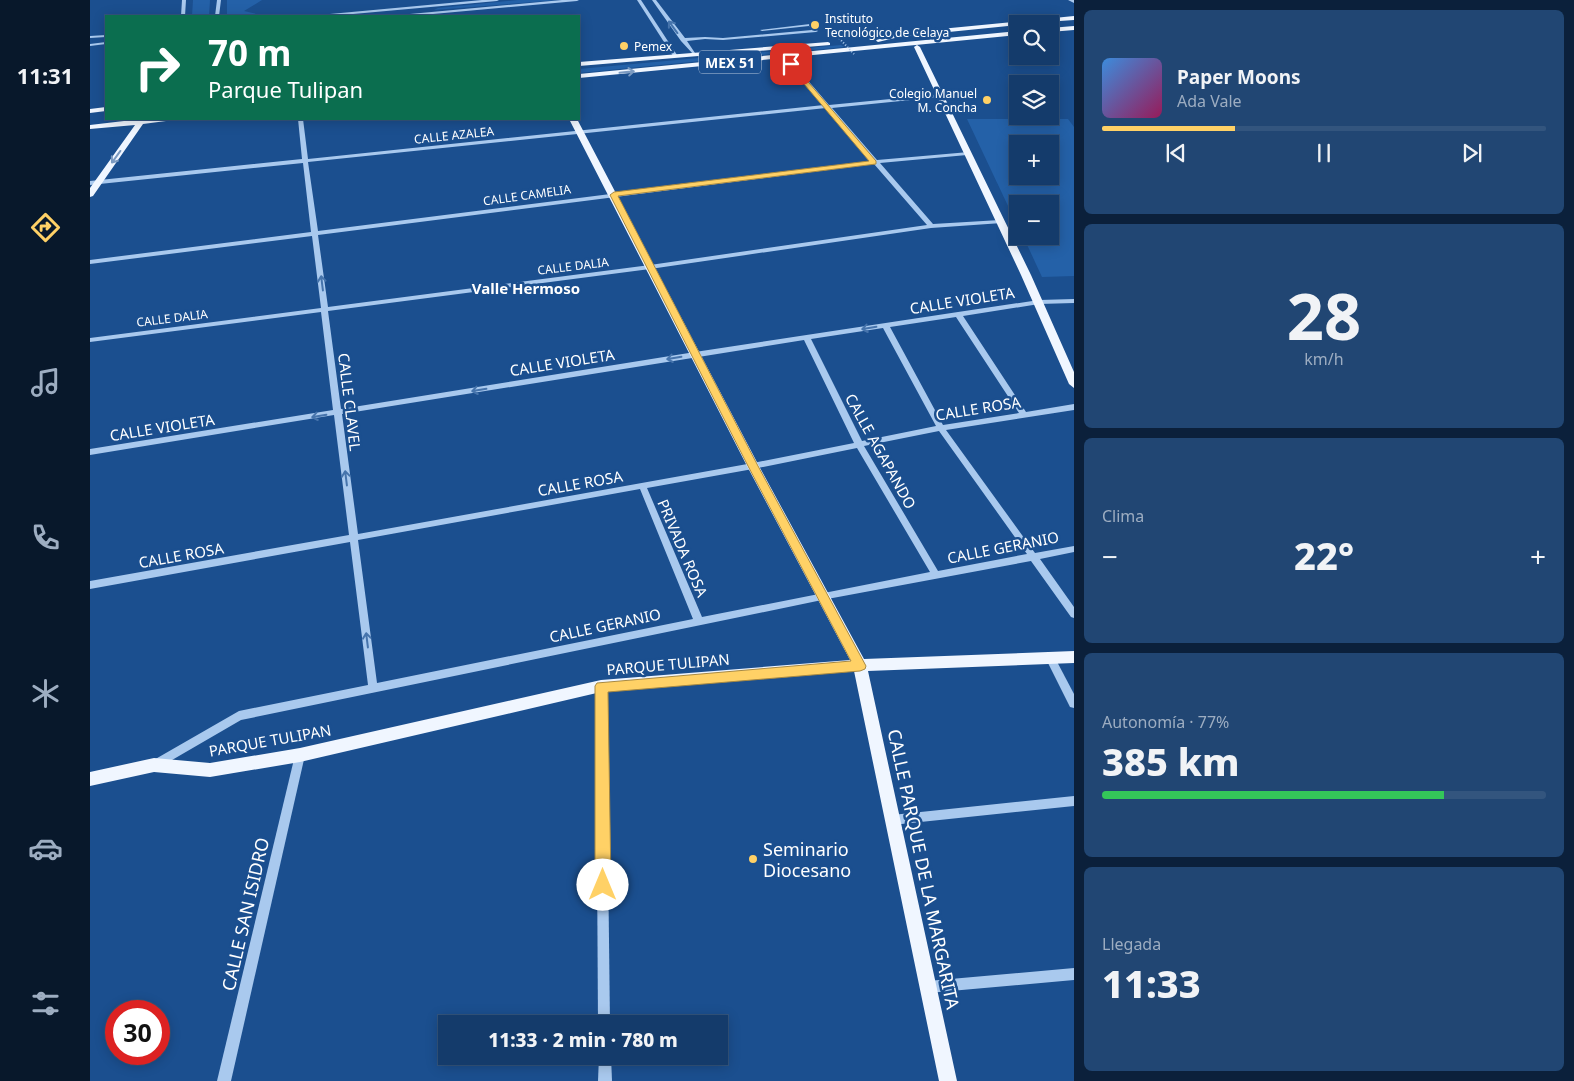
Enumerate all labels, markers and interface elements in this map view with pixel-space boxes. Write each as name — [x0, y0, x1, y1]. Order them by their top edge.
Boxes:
place label: Instituto Tecnológico de Celaya — [825, 10, 949, 41]
map controls — [1009, 15, 1059, 245]
button: search — [1009, 15, 1059, 65]
marker: Instituto Tecnológico de Celaya — [809, 19, 821, 31]
one-way arrow — [668, 21, 679, 34]
text: 70 m — [208, 29, 291, 76]
icon: right — [125, 35, 190, 100]
place label: Pemex — [634, 38, 673, 55]
marker: Pemex — [618, 40, 630, 52]
pin — [770, 43, 812, 85]
icon: arrive — [777, 50, 805, 78]
road number: MEX 51 — [699, 51, 761, 74]
text: 11:31 — [17, 60, 73, 90]
text: Paper Moons — [1177, 64, 1301, 90]
one-way arrow — [619, 67, 635, 76]
text: Parque Tulipan — [208, 74, 363, 104]
button: layers — [1009, 75, 1059, 125]
place label: Colegio Manuel M. Concha — [889, 85, 977, 116]
text: Ada Vale — [1177, 90, 1242, 112]
marker: Colegio Manuel M. Concha — [981, 94, 993, 106]
street label: CALLE AZALEA — [413, 122, 495, 148]
button: + — [1009, 135, 1059, 185]
icon: previous — [1162, 139, 1190, 167]
icon: pause — [1310, 139, 1338, 167]
icon: next — [1458, 139, 1486, 167]
one-way arrow — [111, 150, 121, 164]
street label: CALLE CAMELIA — [482, 180, 572, 210]
button: − — [1009, 195, 1059, 245]
icon: directions — [28, 210, 63, 245]
street label: CALLE DALIA — [536, 253, 610, 279]
text: 28 — [1287, 271, 1361, 359]
one-way arrow — [317, 275, 327, 291]
district label: Valle Hermoso — [472, 278, 580, 298]
street label: CALLE VIOLETA — [908, 282, 1016, 318]
street label: CALLE DALIA — [135, 305, 209, 331]
one-way arrow — [862, 323, 878, 333]
street label: CALLE VIOLETA — [508, 344, 616, 380]
text: km/h — [1304, 348, 1344, 370]
street label: CALLE CLAVEL — [334, 352, 366, 452]
one-way arrow — [666, 353, 682, 363]
icon: music — [28, 365, 63, 400]
one-way arrow — [472, 385, 488, 395]
street label: CALLE AGAPANDO — [841, 390, 921, 512]
street label: CALLE ROSA — [934, 391, 1022, 425]
street label: CALLE VIOLETA — [108, 409, 216, 445]
one-way arrow — [311, 412, 327, 422]
street label: CALLE ROSA — [536, 466, 624, 500]
one-way arrow — [341, 471, 351, 487]
street label: PRIVADA ROSA — [653, 496, 713, 600]
text: Clima — [1102, 505, 1144, 527]
icon: phone — [28, 520, 63, 555]
street label: CALLE GERANIO — [945, 526, 1061, 568]
text: 22° — [1294, 529, 1354, 581]
text: − — [1102, 537, 1118, 575]
text: + — [1530, 537, 1546, 575]
street label: CALLE ROSA — [137, 538, 225, 572]
street label: CALLE GERANIO — [547, 603, 663, 647]
one-way arrow — [362, 632, 372, 648]
street label: PARQUE TULIPAN — [605, 649, 731, 679]
icon: climate — [28, 676, 63, 711]
text: Autonomía · 77% — [1102, 711, 1229, 733]
street label: PARQUE TULIPAN — [207, 719, 333, 761]
street label: CALLE PARQUE DE LA MARGARITA — [883, 727, 966, 1012]
text: 385 km — [1102, 735, 1240, 787]
icon: car — [28, 831, 63, 866]
street label: CALLE SAN ISIDRO — [216, 835, 274, 993]
place label: Seminario Diocesano — [763, 837, 851, 882]
marker: Seminario Diocesano — [747, 853, 759, 865]
position arrow — [576, 858, 628, 910]
text: Llegada — [1102, 933, 1161, 955]
text: 11:33 — [1102, 957, 1201, 1009]
icon: filters — [28, 986, 63, 1021]
speed limit sign: 30 — [105, 1000, 170, 1065]
text: 11:33 · 2 min · 780 m — [488, 1027, 678, 1053]

